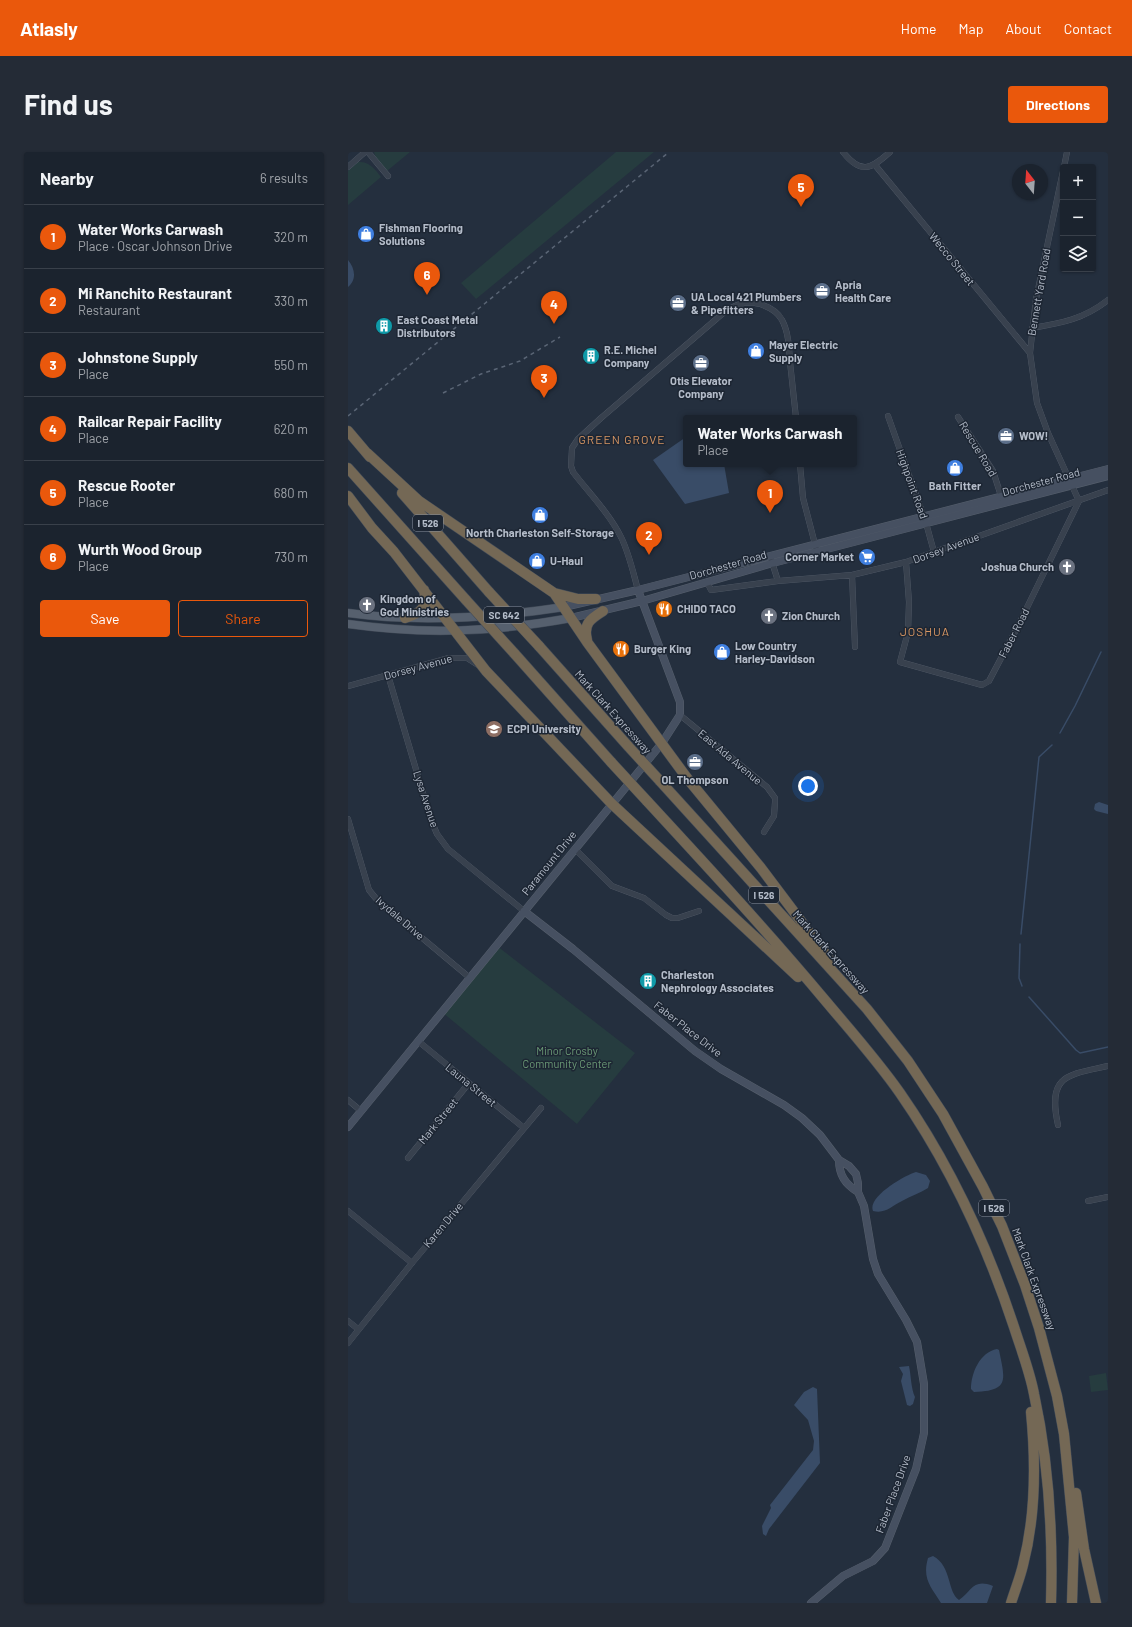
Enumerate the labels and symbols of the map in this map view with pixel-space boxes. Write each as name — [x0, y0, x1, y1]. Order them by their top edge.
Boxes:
north arrow — [1012, 164, 1048, 200]
pin: 5 — [788, 174, 814, 207]
place label: Fishman Flooring Solutions — [379, 221, 463, 247]
shop icon: Fishman Flooring Solutions — [356, 224, 376, 244]
street label: Wecco Street — [927, 229, 978, 288]
street label: Bennett Yard Road — [1024, 247, 1053, 337]
pin: 6 — [414, 262, 440, 295]
place label: Apria Health Care — [835, 278, 891, 304]
office icon: Apria Health Care — [812, 281, 832, 301]
place label: UA Local 421 Plumbers & Pipefitters — [691, 290, 802, 316]
pin: 4 — [541, 291, 567, 324]
office icon: UA Local 421 Plumbers & Pipefitters — [668, 293, 688, 313]
place label: East Coast Metal Distributors — [397, 313, 478, 339]
building icon: East Coast Metal Distributors — [374, 316, 394, 336]
place label: Mayer Electric Supply — [769, 338, 838, 364]
shop icon: Mayer Electric Supply — [746, 341, 766, 361]
place label: R.E. Michel Company — [604, 343, 657, 369]
building icon: R.E. Michel Company — [581, 346, 601, 366]
office icon: Otis Elevator Company — [691, 353, 711, 373]
pin: 3 — [531, 365, 557, 398]
place label: Otis Elevator Company — [670, 374, 733, 400]
street label: Rescue Road — [957, 419, 1000, 479]
office icon: WOW! — [996, 426, 1016, 446]
place label: WOW! — [1019, 429, 1048, 442]
district label: GREEN GROVE — [579, 432, 665, 446]
street label: Highpoint Road — [894, 447, 931, 520]
shop icon: Bath Fitter — [945, 458, 965, 478]
street label: Dorchester Road — [1001, 465, 1081, 498]
place label: Bath Fitter — [929, 479, 982, 492]
pin: 1 — [757, 480, 783, 513]
shop icon: North Charleston Self-Storage — [530, 505, 550, 525]
road number: I 526 — [413, 515, 443, 531]
pin: 2 — [636, 522, 662, 555]
place label: North Charleston Self-Storage — [466, 526, 614, 539]
street label: Dorsey Avenue — [911, 529, 981, 566]
street label: Dorchester Road — [688, 547, 768, 582]
supermarket icon: Corner Market — [857, 547, 877, 567]
place label: Corner Market — [785, 550, 854, 563]
shop icon: U-Haul — [527, 551, 547, 571]
place label: U-Haul — [550, 554, 583, 567]
church icon: Joshua Church — [1057, 557, 1077, 577]
place label: Joshua Church — [981, 560, 1054, 573]
place label: Kingdom of God Ministries — [380, 592, 449, 618]
church icon: Kingdom of God Ministries — [357, 595, 377, 615]
restaurant icon: CHIDO TACO — [654, 599, 674, 619]
place label: CHIDO TACO — [677, 602, 736, 615]
church icon: Zion Church — [759, 606, 779, 626]
street label: Faber Road — [996, 606, 1032, 660]
road number: SC 642 — [484, 607, 524, 623]
place label: Zion Church — [782, 609, 840, 622]
district label: JOSHUA — [900, 624, 950, 638]
restaurant icon: Burger King — [611, 639, 631, 659]
place label: Low Country Harley-Davidson — [735, 639, 815, 665]
place label: Burger King — [634, 642, 691, 655]
shop icon: Low Country Harley-Davidson — [712, 642, 732, 662]
street label: Dorsey Avenue — [382, 651, 453, 682]
street label: Mark Clark Expressway — [572, 667, 654, 756]
school or university icon: ECPI University — [484, 719, 504, 739]
place label: ECPI University — [507, 722, 582, 735]
street label: East Ada Avenue — [696, 726, 765, 787]
office icon: OL Thompson — [685, 752, 705, 772]
street label: Lysa Avenue — [411, 769, 442, 829]
place label: OL Thompson — [662, 773, 728, 786]
your location — [798, 776, 818, 796]
street label: Paramount Drive — [519, 828, 579, 898]
road number: I 526 — [749, 887, 779, 903]
street label: Ivydale Drive — [374, 893, 427, 942]
street label: Mark Clark Expressway — [790, 907, 872, 996]
place label: Charleston Nephrology Associates — [661, 968, 774, 994]
building icon: Charleston Nephrology Associates — [638, 971, 658, 991]
street label: Faber Place Drive — [652, 998, 725, 1059]
park label: Minor Crosby Community Center — [523, 1044, 611, 1070]
street label: Launa Street — [443, 1060, 499, 1109]
street label: Mark Street — [415, 1095, 460, 1146]
street label: Karen Drive — [420, 1199, 465, 1250]
road number: I 526 — [979, 1200, 1009, 1216]
street label: Mark Clark Expressway — [1010, 1226, 1059, 1332]
street label: Faber Place Drive — [872, 1453, 913, 1535]

